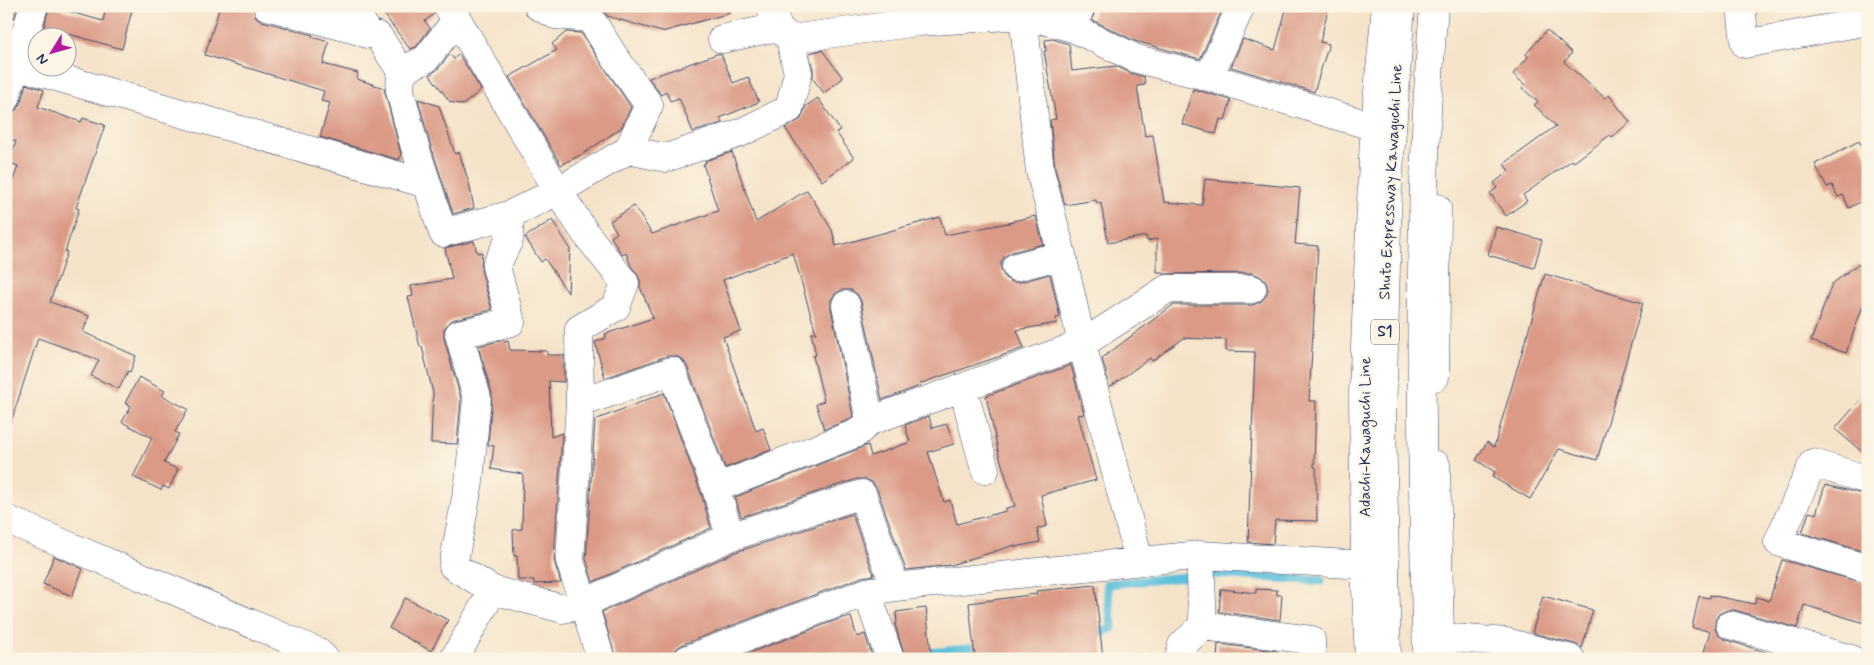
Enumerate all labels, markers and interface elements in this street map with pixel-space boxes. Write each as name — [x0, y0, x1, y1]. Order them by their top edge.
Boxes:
north arrow — [28, 28, 78, 78]
text: N — [32, 50, 52, 68]
street label: Shuto Expressway Kawaguchi Line — [1374, 63, 1408, 300]
road number: S1 — [1371, 320, 1399, 344]
street label: Adachi-Kawaguchi Line — [1355, 356, 1377, 517]

